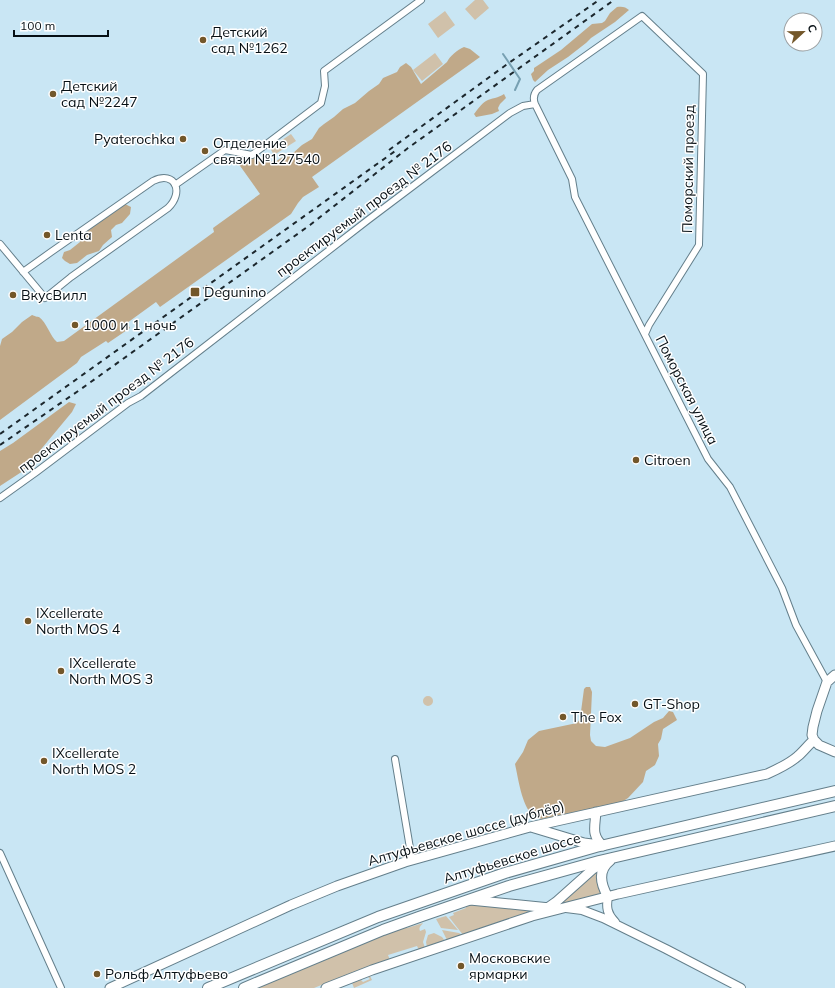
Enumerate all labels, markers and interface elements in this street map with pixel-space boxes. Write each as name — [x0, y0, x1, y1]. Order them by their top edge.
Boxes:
scale bar — [14, 12, 108, 38]
north arrow — [783, 12, 823, 52]
text: 100 m — [20, 18, 55, 33]
text: С — [804, 22, 820, 35]
place label: Детский сад №1262 — [211, 23, 288, 57]
marker: Детский сад №1262 — [198, 35, 208, 45]
place label: Детский сад №2247 — [61, 77, 138, 111]
marker: Детский сад №2247 — [48, 89, 58, 99]
street label: Поморский проезд — [678, 104, 698, 233]
place label: Pyaterochka — [94, 130, 175, 148]
marker: Pyaterochka — [178, 134, 188, 144]
place label: Отделение связи №127540 — [213, 134, 320, 168]
street label: проектируемый проезд № 2176 — [273, 137, 455, 281]
marker: Отделение связи №127540 — [200, 146, 210, 156]
place label: Lenta — [55, 226, 92, 244]
marker: Lenta — [42, 230, 52, 240]
place label: Degunino — [204, 283, 266, 301]
place label: ВкусВилл — [21, 286, 87, 304]
marker: Degunino — [189, 286, 201, 298]
marker: ВкусВилл — [8, 290, 18, 300]
place label: 1000 и 1 ночь — [83, 316, 177, 334]
marker: 1000 и 1 ночь — [70, 320, 80, 330]
street label: Поморская улица — [652, 332, 722, 448]
street label: проектируемый проезд № 2176 — [15, 333, 197, 477]
place label: Citroen — [644, 451, 691, 469]
marker: Citroen — [631, 455, 641, 465]
place label: IXcellerate North MOS 4 — [36, 604, 121, 638]
marker: IXcellerate North MOS 4 — [23, 616, 33, 626]
place label: IXcellerate North MOS 3 — [69, 654, 153, 688]
marker: IXcellerate North MOS 3 — [56, 666, 66, 676]
place label: GT-Shop — [643, 695, 700, 713]
marker: GT-Shop — [630, 699, 640, 709]
place label: The Fox — [571, 708, 622, 726]
marker: The Fox — [558, 712, 568, 722]
place label: IXcellerate North MOS 2 — [52, 744, 136, 778]
marker: IXcellerate North MOS 2 — [39, 756, 49, 766]
street label: Алтуфьевское шоссе (дублёр) — [366, 797, 566, 869]
street label: Алтуфьевское шоссе — [441, 829, 583, 887]
place label: Московские ярмарки — [469, 949, 551, 983]
marker: Московские ярмарки — [456, 961, 466, 971]
place label: Рольф Алтуфьево — [105, 965, 228, 983]
marker: Рольф Алтуфьево — [92, 969, 102, 979]

